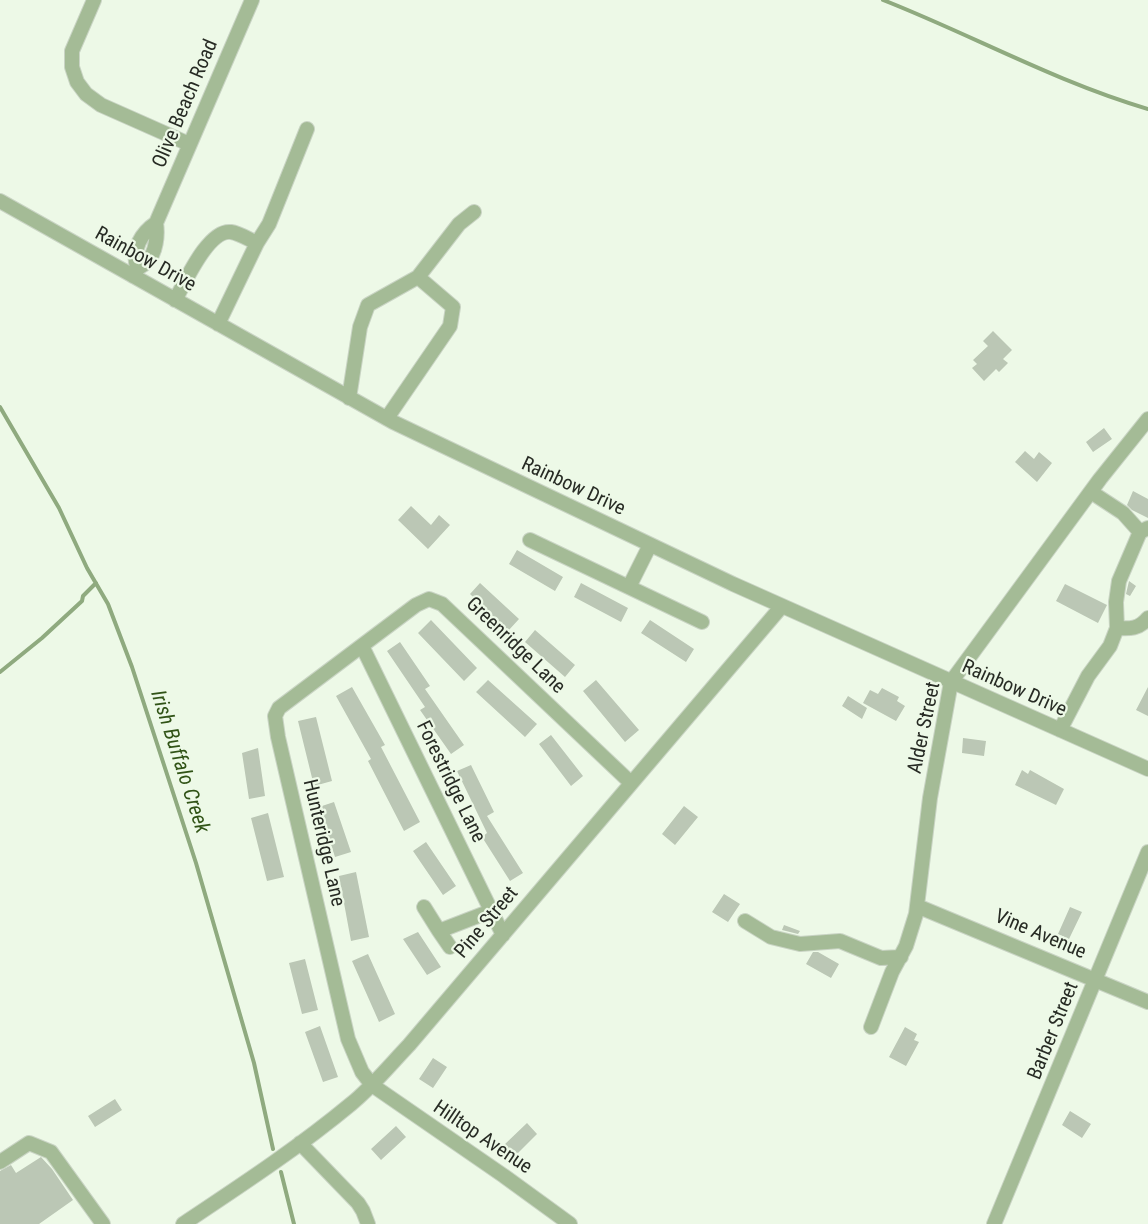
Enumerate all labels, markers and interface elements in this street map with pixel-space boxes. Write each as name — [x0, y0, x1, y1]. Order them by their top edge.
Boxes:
street label: Olive Beach Road — [148, 36, 224, 172]
street label: Rainbow Drive — [90, 222, 200, 298]
street label: Rainbow Drive — [517, 452, 629, 522]
street label: Greenridge Lane — [460, 593, 570, 699]
street label: Rainbow Drive — [958, 655, 1070, 723]
street label: Alder Street — [904, 680, 946, 776]
water label: Irish Buffalo Creek — [144, 687, 214, 837]
street label: Forestridge Lane — [410, 717, 490, 847]
street label: Hunteridge Lane — [297, 777, 349, 909]
street label: Pine Street — [450, 882, 524, 964]
street label: Vine Avenue — [991, 905, 1089, 965]
street label: Barber Street — [1024, 979, 1084, 1083]
street label: Hilltop Avenue — [428, 1096, 536, 1180]

